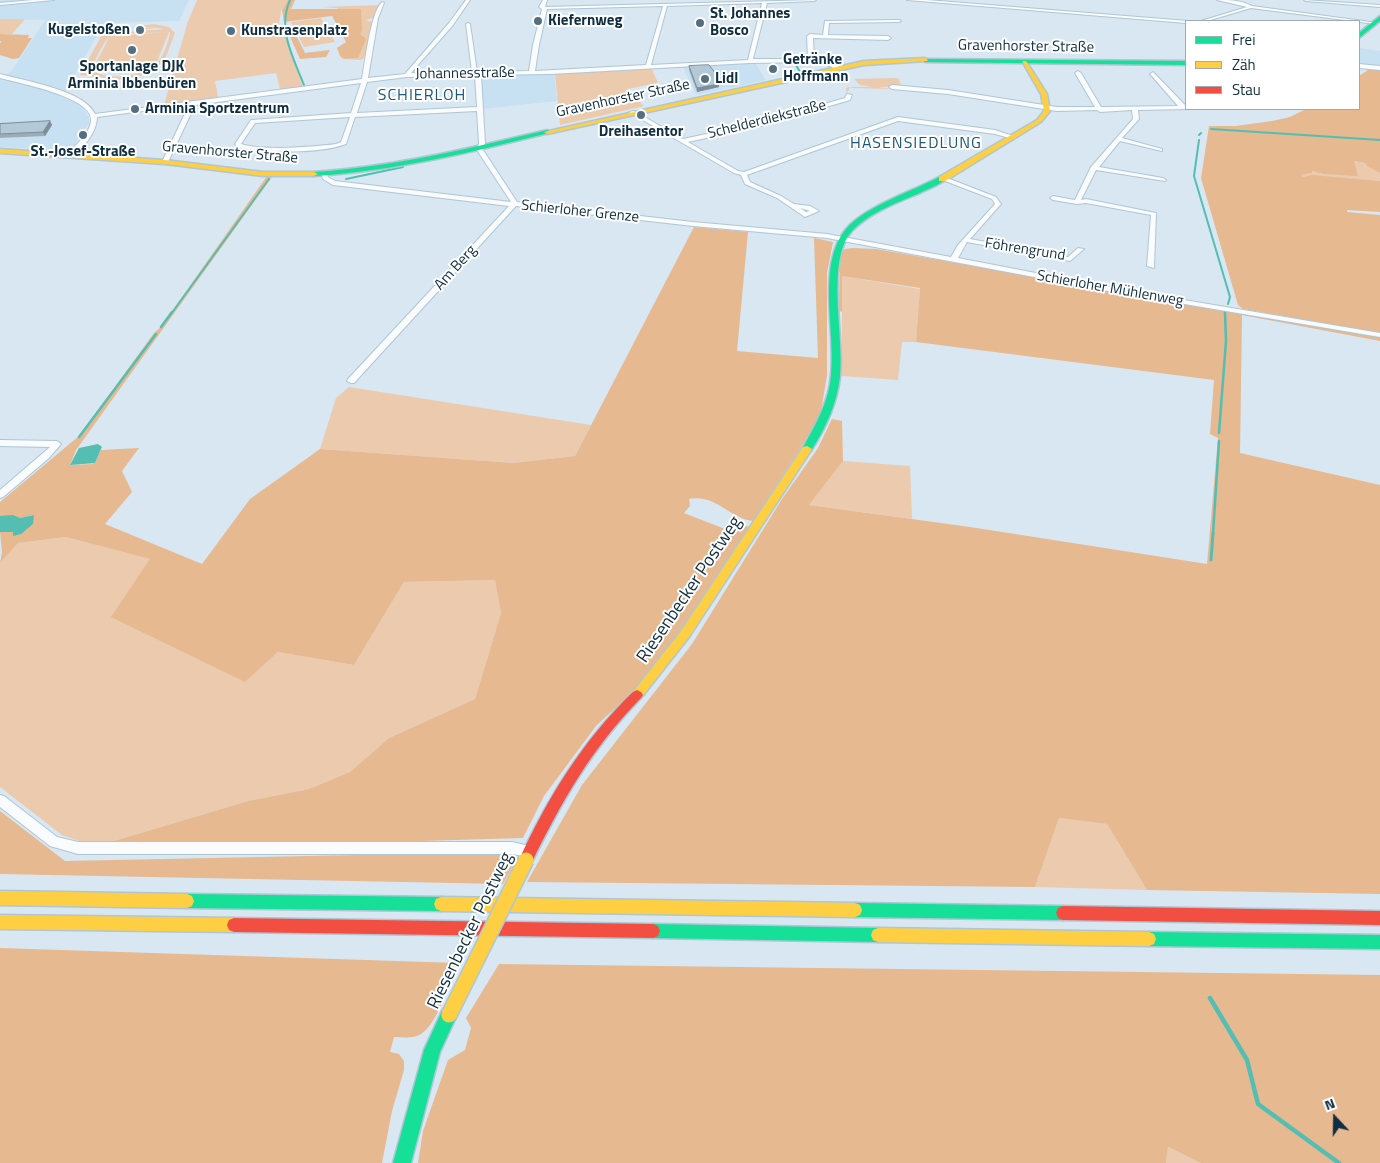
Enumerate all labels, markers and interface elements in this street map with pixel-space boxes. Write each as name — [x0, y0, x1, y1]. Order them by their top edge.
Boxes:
place label: St. Johannes Bosco — [710, 5, 790, 40]
place label: Kiefernweg — [548, 12, 622, 30]
marker: Kiefernweg — [532, 15, 544, 27]
marker: St. Johannes Bosco — [694, 17, 706, 29]
legend — [1185, 20, 1360, 110]
place label: Kugelstoßen — [48, 21, 130, 39]
place label: Kunstrasenplatz — [241, 22, 347, 40]
marker: Kugelstoßen — [134, 24, 146, 36]
marker: Kunstrasenplatz — [225, 25, 237, 37]
text: Frei — [1232, 28, 1255, 51]
street label: Gravenhorster Straße — [958, 37, 1094, 57]
marker: Sportanlage DJK Arminia Ibbenbüren — [126, 44, 138, 56]
place label: Getränke Hoffmann — [783, 51, 849, 86]
text: Zäh — [1232, 53, 1256, 76]
place label: Sportanlage DJK Arminia Ibbenbüren — [68, 58, 196, 93]
marker: Getränke Hoffmann — [767, 63, 779, 75]
street label: Johannesstraße — [415, 64, 515, 84]
place label: Lidl — [715, 70, 738, 88]
marker: Lidl — [699, 73, 711, 85]
street label: Gravenhorster Straße — [555, 76, 691, 122]
text: Stau — [1232, 78, 1261, 101]
district label: SCHIERLOH — [377, 86, 467, 106]
street label: Schelderdiekstraße — [706, 97, 828, 143]
place label: Arminia Sportzentrum — [145, 100, 289, 118]
marker: Arminia Sportzentrum — [129, 103, 141, 115]
marker: Dreihasentor — [635, 109, 647, 121]
place label: Dreihasentor — [599, 123, 683, 141]
marker: St.-Josef-Straße — [77, 129, 89, 141]
district label: HASENSIEDLUNG — [848, 134, 984, 154]
street label: Gravenhorster Straße — [161, 138, 299, 168]
place label: St.-Josef-Straße — [31, 143, 135, 161]
street label: Schierloher Grenze — [520, 197, 640, 227]
street label: Föhrengrund — [984, 235, 1066, 265]
street label: Am Berg — [431, 242, 481, 294]
street label: Schierloher Mühlenweg — [1035, 267, 1185, 311]
street label: Riesenbecker Postweg — [633, 513, 747, 667]
street label: Riesenbecker Postweg — [424, 849, 518, 1013]
text: N — [1321, 1092, 1338, 1115]
north arrow — [1310, 1093, 1360, 1143]

